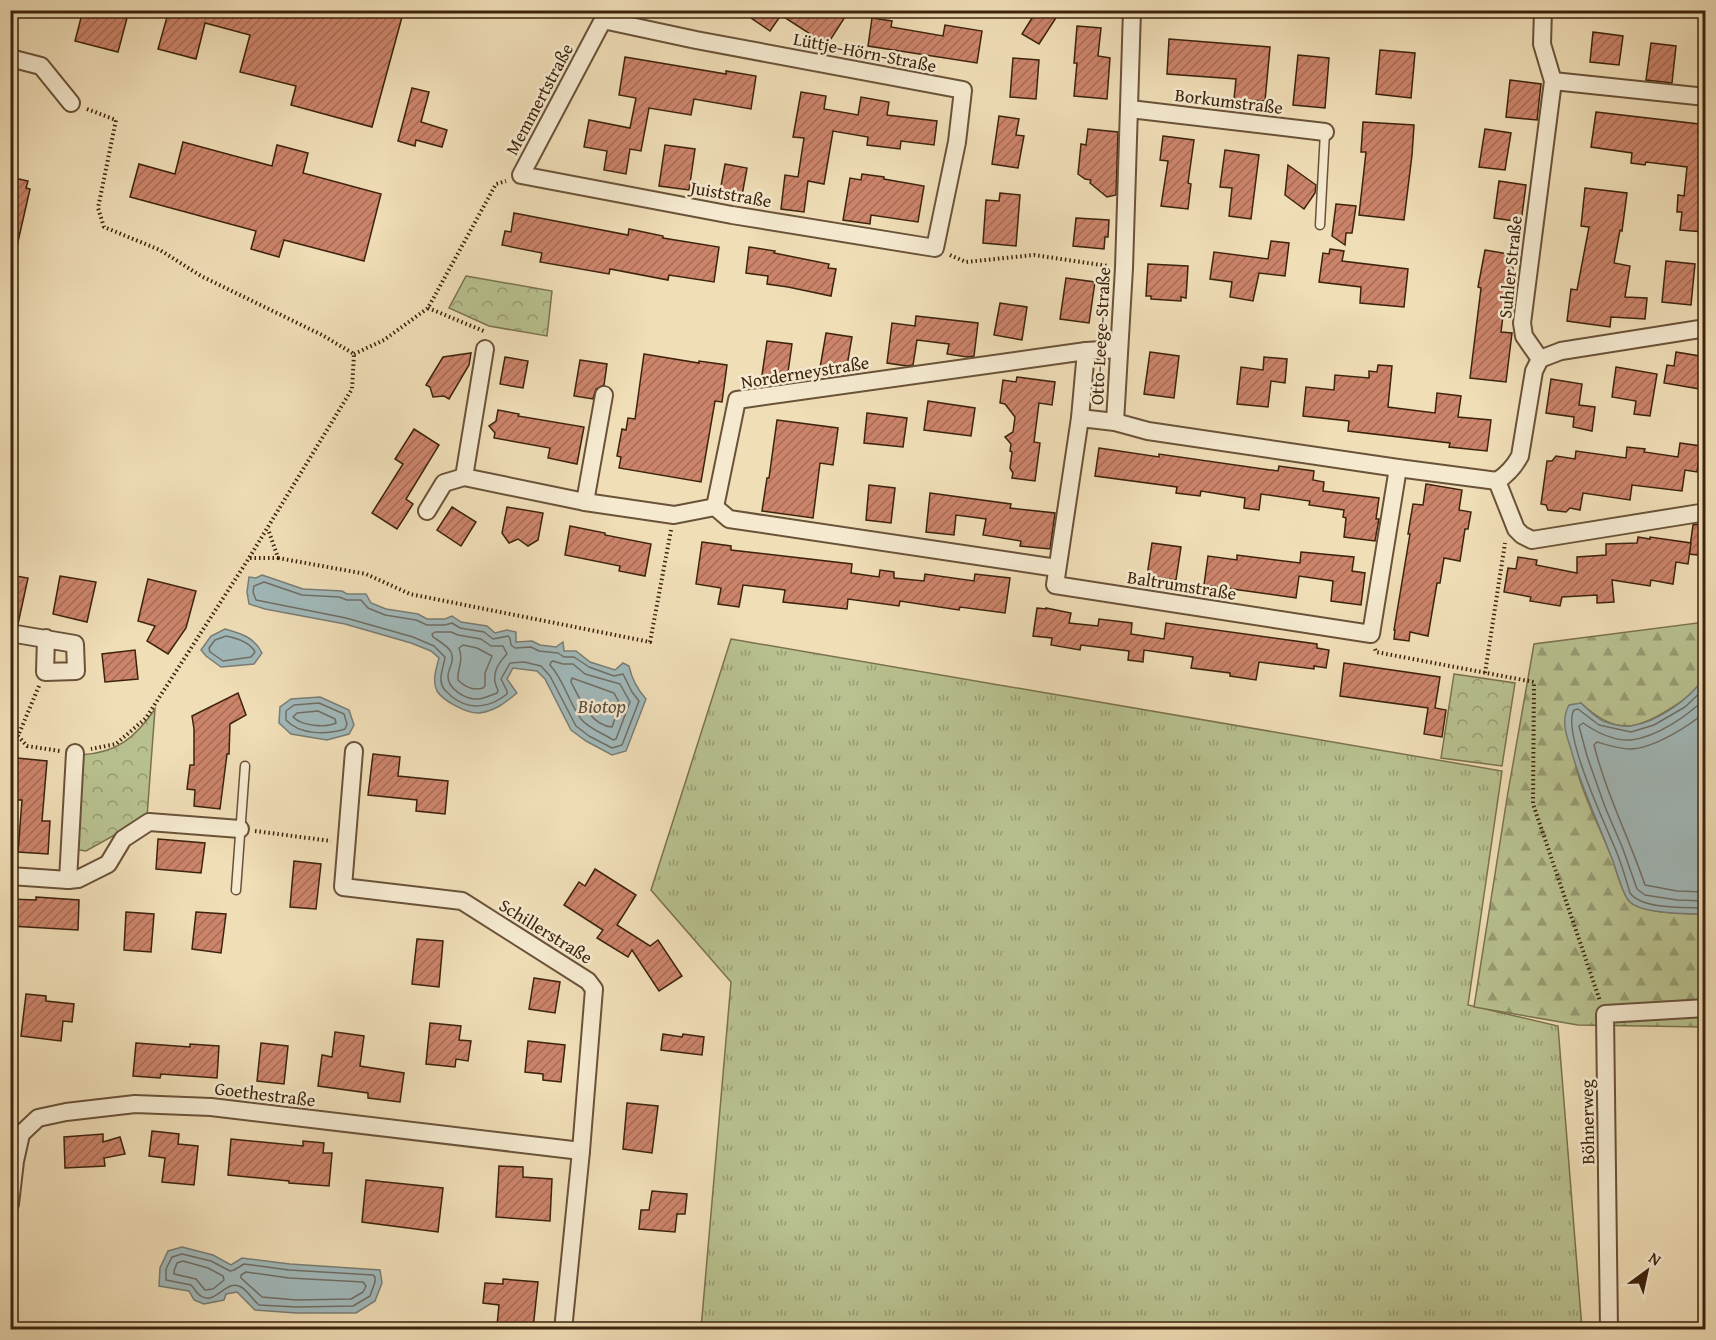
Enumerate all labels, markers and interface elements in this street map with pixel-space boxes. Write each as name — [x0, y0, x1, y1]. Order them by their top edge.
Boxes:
street label: Lüttje-Hörn-Straße — [791, 25, 939, 79]
street label: Memmertstraße — [498, 38, 580, 160]
street label: Borkumstraße — [1173, 81, 1285, 121]
street label: Juiststraße — [686, 173, 774, 214]
street label: Suhler Straße — [1491, 214, 1529, 320]
street label: Otto-Leege-Straße — [1083, 266, 1117, 406]
street label: Norderneystraße — [739, 349, 871, 395]
street label: Baltrumstraße — [1125, 563, 1239, 607]
water label: Biotop — [577, 691, 626, 720]
street label: Schillerstraße — [494, 891, 598, 971]
street label: Goethestraße — [213, 1074, 317, 1114]
street label: Böhnerweg — [1573, 1079, 1601, 1165]
north arrow — [1617, 1241, 1677, 1301]
text: N — [1644, 1245, 1666, 1272]

